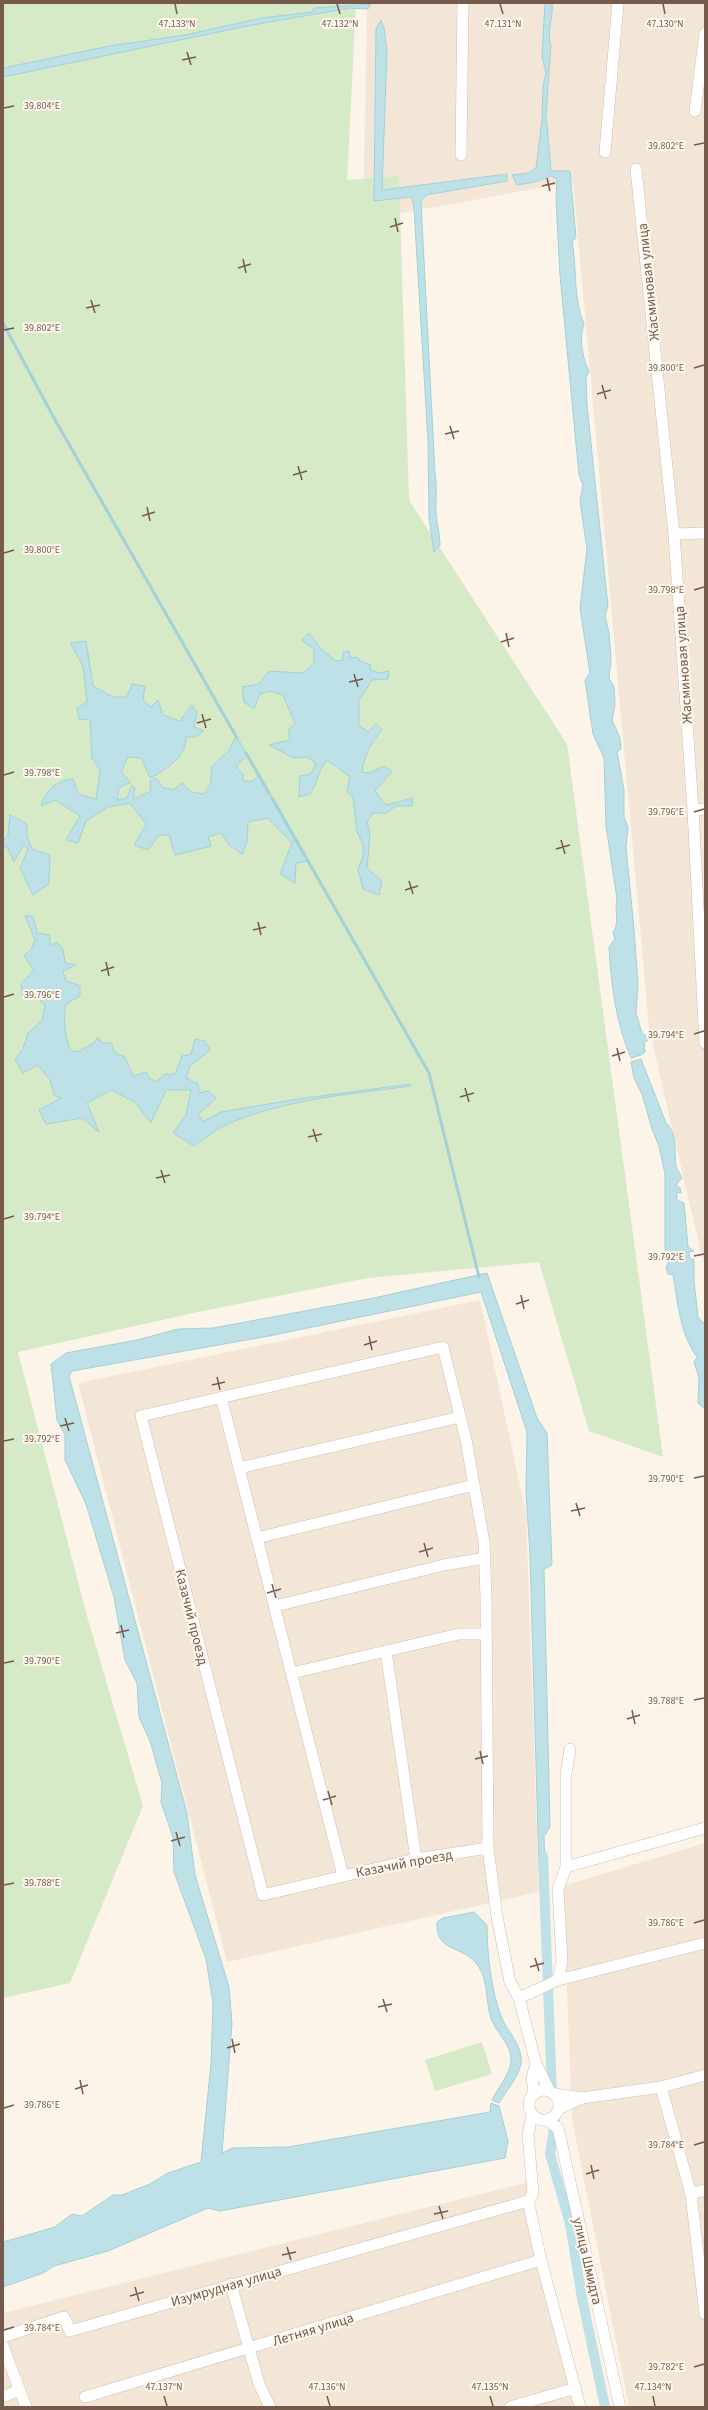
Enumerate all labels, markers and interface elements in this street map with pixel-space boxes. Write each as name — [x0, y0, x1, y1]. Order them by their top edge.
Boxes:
text: 47.133°N — [158, 17, 196, 31]
text: 47.132°N — [321, 17, 359, 31]
text: 47.131°N — [484, 17, 522, 31]
text: 47.130°N — [646, 17, 684, 31]
text: 39.804°E — [24, 99, 60, 113]
text: 39.802°E — [648, 139, 684, 153]
street label: Жасминовая улица — [633, 222, 665, 342]
text: 39.802°E — [24, 321, 60, 335]
text: 39.800°E — [648, 361, 684, 375]
text: 39.800°E — [24, 543, 60, 557]
text: 39.798°E — [648, 583, 684, 597]
street label: Жасминовая улица — [670, 605, 698, 725]
text: 39.798°E — [24, 766, 60, 780]
text: 39.796°E — [648, 805, 684, 819]
text: 39.796°E — [24, 988, 60, 1002]
text: 39.794°E — [648, 1028, 684, 1042]
text: 39.794°E — [24, 1210, 60, 1224]
text: 39.792°E — [648, 1250, 684, 1264]
text: 39.792°E — [24, 1432, 60, 1446]
text: 39.790°E — [648, 1472, 684, 1486]
street label: Казачий проезд — [169, 1567, 213, 1668]
text: 39.790°E — [24, 1654, 60, 1668]
text: 39.788°E — [648, 1694, 684, 1708]
street label: Казачий проезд — [354, 1845, 455, 1883]
text: 39.788°E — [24, 1876, 60, 1890]
text: 39.786°E — [648, 1916, 684, 1930]
text: 39.786°E — [24, 2098, 60, 2112]
text: 39.784°E — [648, 2138, 684, 2152]
street label: улица Шмидта — [567, 2216, 607, 2307]
street label: Изумрудная улица — [169, 2262, 284, 2312]
street label: Летняя улица — [270, 2308, 356, 2352]
text: 39.784°E — [24, 2321, 60, 2335]
text: 39.782°E — [648, 2360, 684, 2374]
text: 47.137°N — [145, 2380, 183, 2394]
text: 47.136°N — [308, 2380, 346, 2394]
text: 47.135°N — [471, 2380, 509, 2394]
text: 47.134°N — [634, 2380, 672, 2394]

